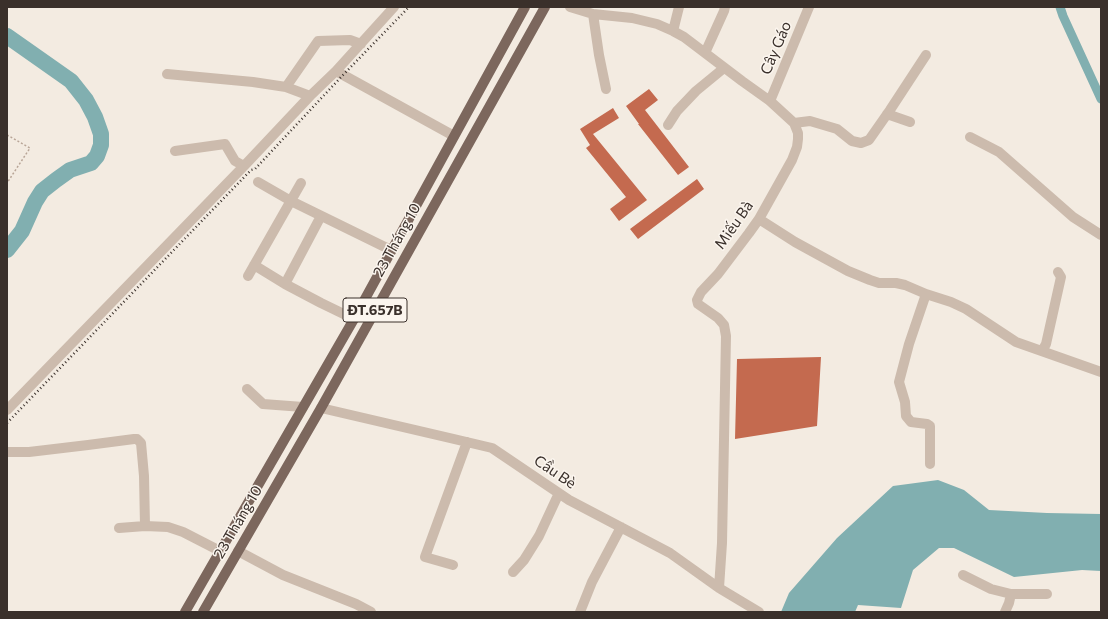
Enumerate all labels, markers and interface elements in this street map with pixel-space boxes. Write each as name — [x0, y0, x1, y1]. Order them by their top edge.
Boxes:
street label: Cây Gáo — [757, 19, 795, 77]
street label: Miếu Bà — [711, 197, 757, 253]
street label: 23 Tháng 10 — [369, 200, 425, 280]
road number: ĐT.657B — [343, 298, 407, 322]
street label: Cầu Bè — [531, 451, 579, 493]
street label: 23 Tháng 10 — [210, 482, 266, 562]

